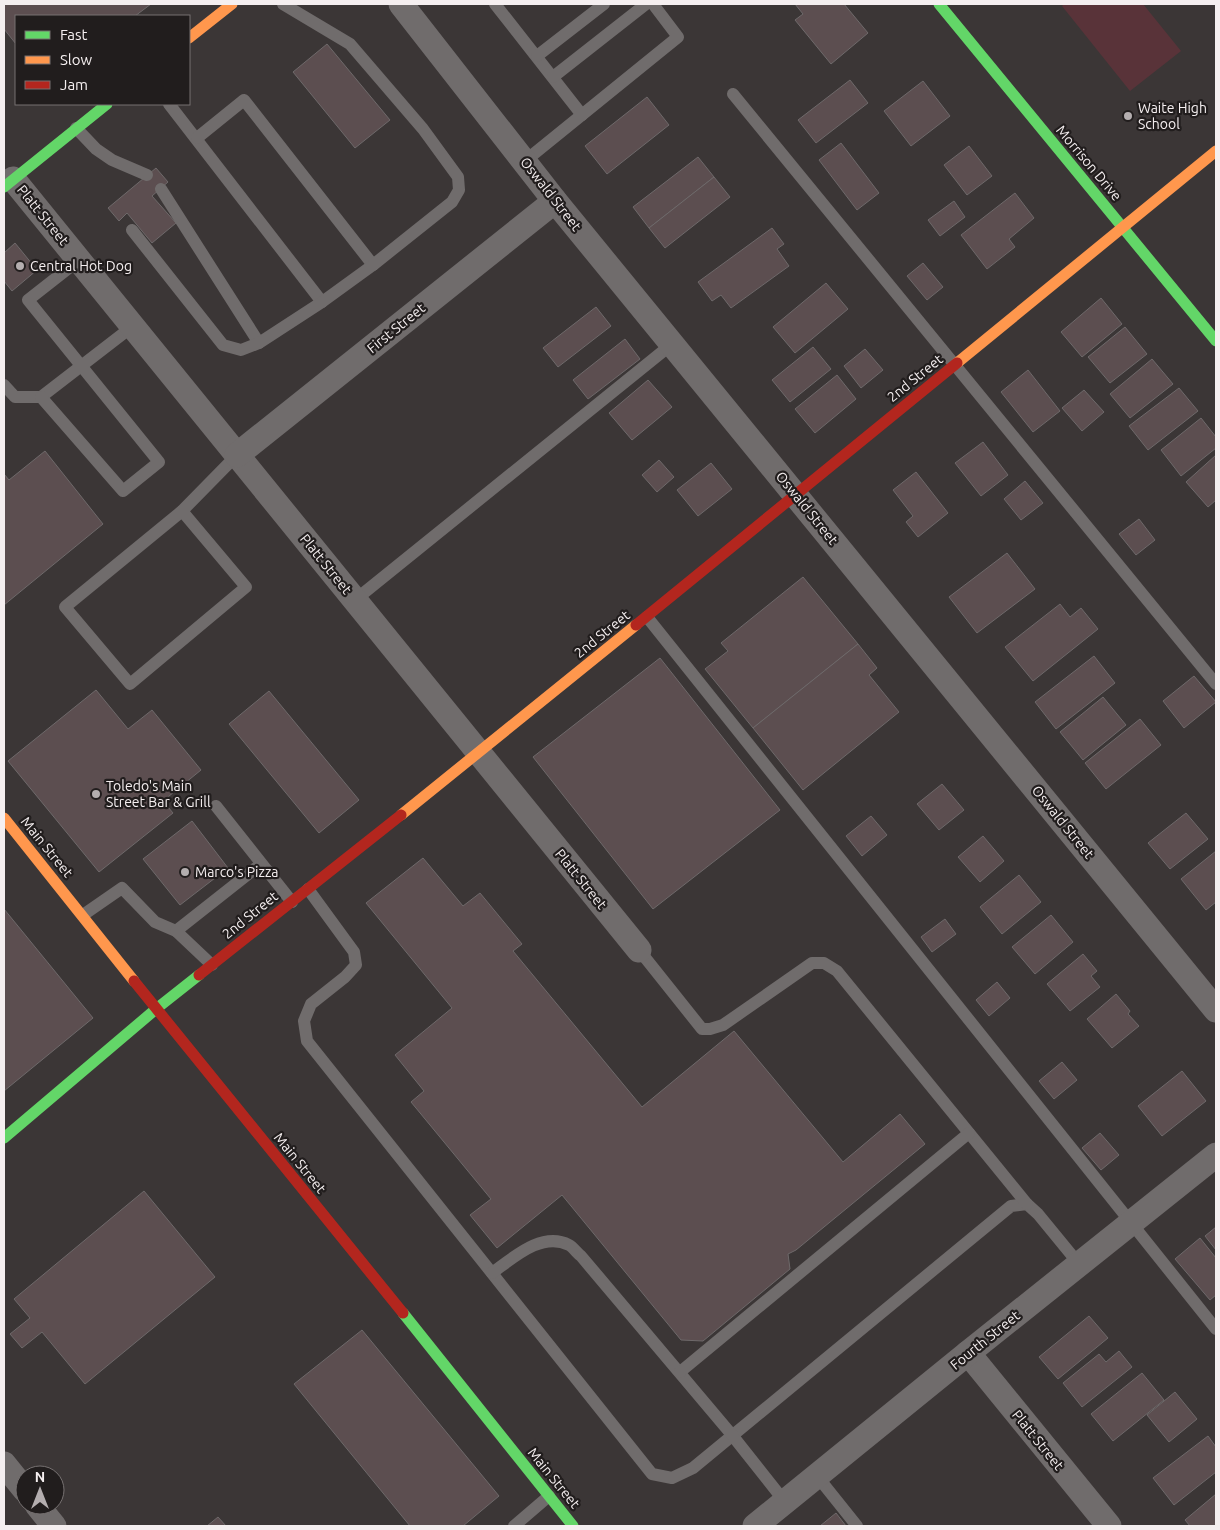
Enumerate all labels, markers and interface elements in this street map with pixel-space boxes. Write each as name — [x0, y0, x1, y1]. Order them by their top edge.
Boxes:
legend — [15, 15, 190, 105]
text: Fast — [60, 26, 88, 43]
text: Slow — [60, 51, 93, 68]
text: Jam — [60, 76, 88, 93]
place label: Waite High School — [1138, 100, 1207, 132]
marker: Waite High School — [1122, 110, 1134, 122]
street label: Morrison Drive — [1053, 122, 1125, 204]
street label: Oswald Street — [517, 154, 585, 234]
street label: Platt Street — [14, 182, 72, 249]
place label: Central Hot Dog — [30, 258, 132, 274]
marker: Central Hot Dog — [14, 260, 26, 272]
street label: First Street — [364, 299, 429, 356]
street label: 2nd Street — [884, 351, 946, 405]
street label: Oswald Street — [773, 468, 842, 548]
street label: Platt Street — [297, 531, 355, 598]
street label: 2nd Street — [571, 607, 633, 661]
place label: Toledo's Main Street Bar & Grill — [106, 778, 211, 810]
street label: Oswald Street — [1029, 782, 1098, 862]
marker: Toledo's Main Street Bar & Grill — [90, 788, 102, 800]
street label: Main Street — [18, 814, 77, 881]
street label: Platt Street — [552, 846, 610, 913]
place label: Marco's Pizza — [195, 864, 279, 880]
marker: Marco's Pizza — [179, 866, 191, 878]
street label: 2nd Street — [219, 888, 281, 942]
street label: Main Street — [271, 1130, 330, 1197]
street label: Fourth Street — [947, 1307, 1023, 1373]
street label: Platt Street — [1009, 1407, 1067, 1474]
street label: Main Street — [525, 1445, 584, 1512]
north arrow — [15, 1465, 65, 1515]
text: N — [35, 1469, 45, 1485]

